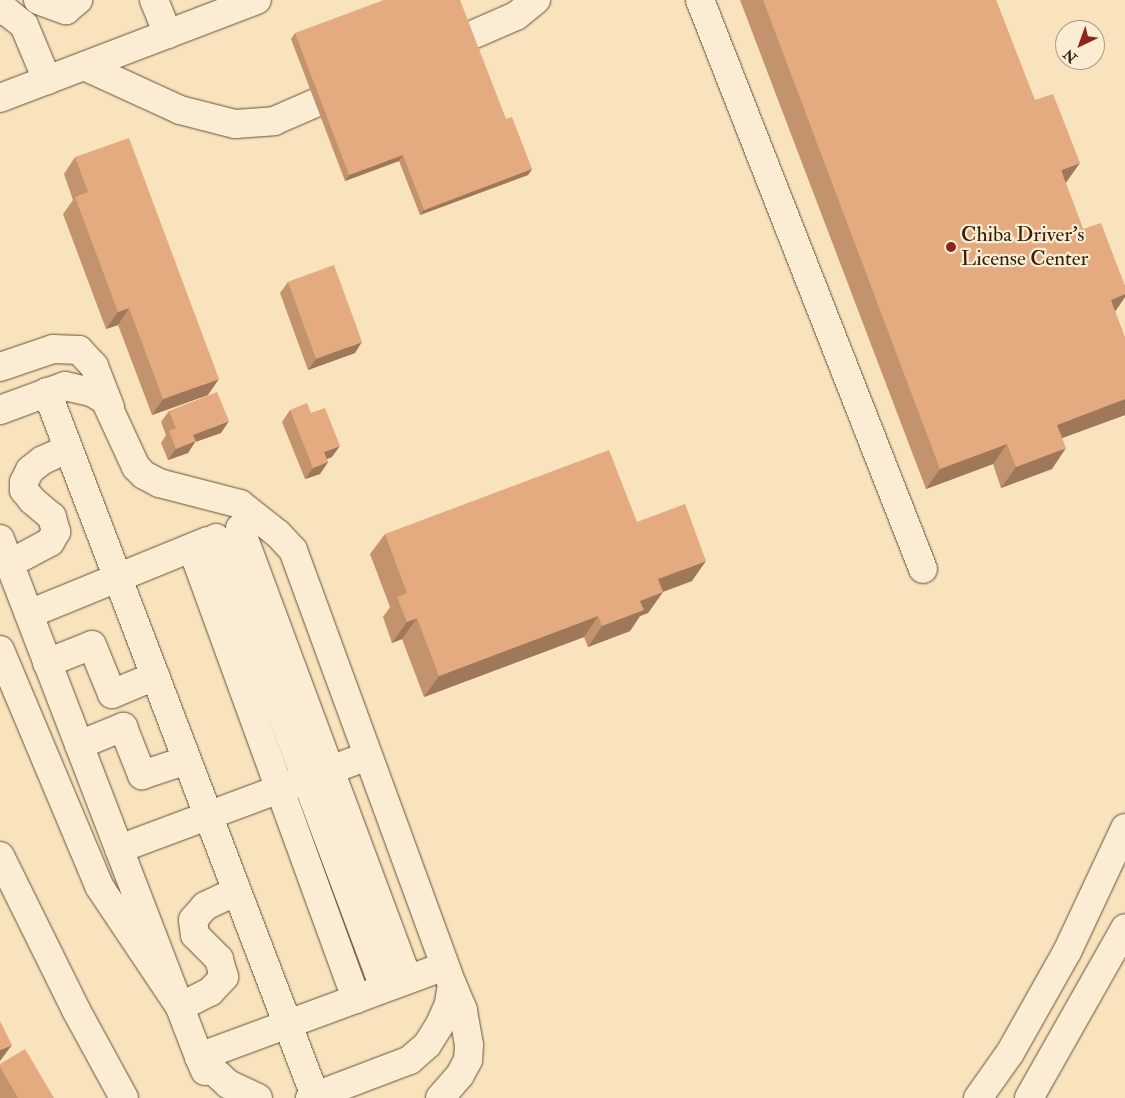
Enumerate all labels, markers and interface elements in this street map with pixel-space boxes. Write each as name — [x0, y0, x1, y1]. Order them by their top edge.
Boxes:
north arrow — [1055, 20, 1105, 70]
text: N — [1060, 45, 1081, 66]
place label: Chiba Driver's License Center — [961, 222, 1088, 272]
marker: Chiba Driver's License Center — [945, 241, 957, 253]

